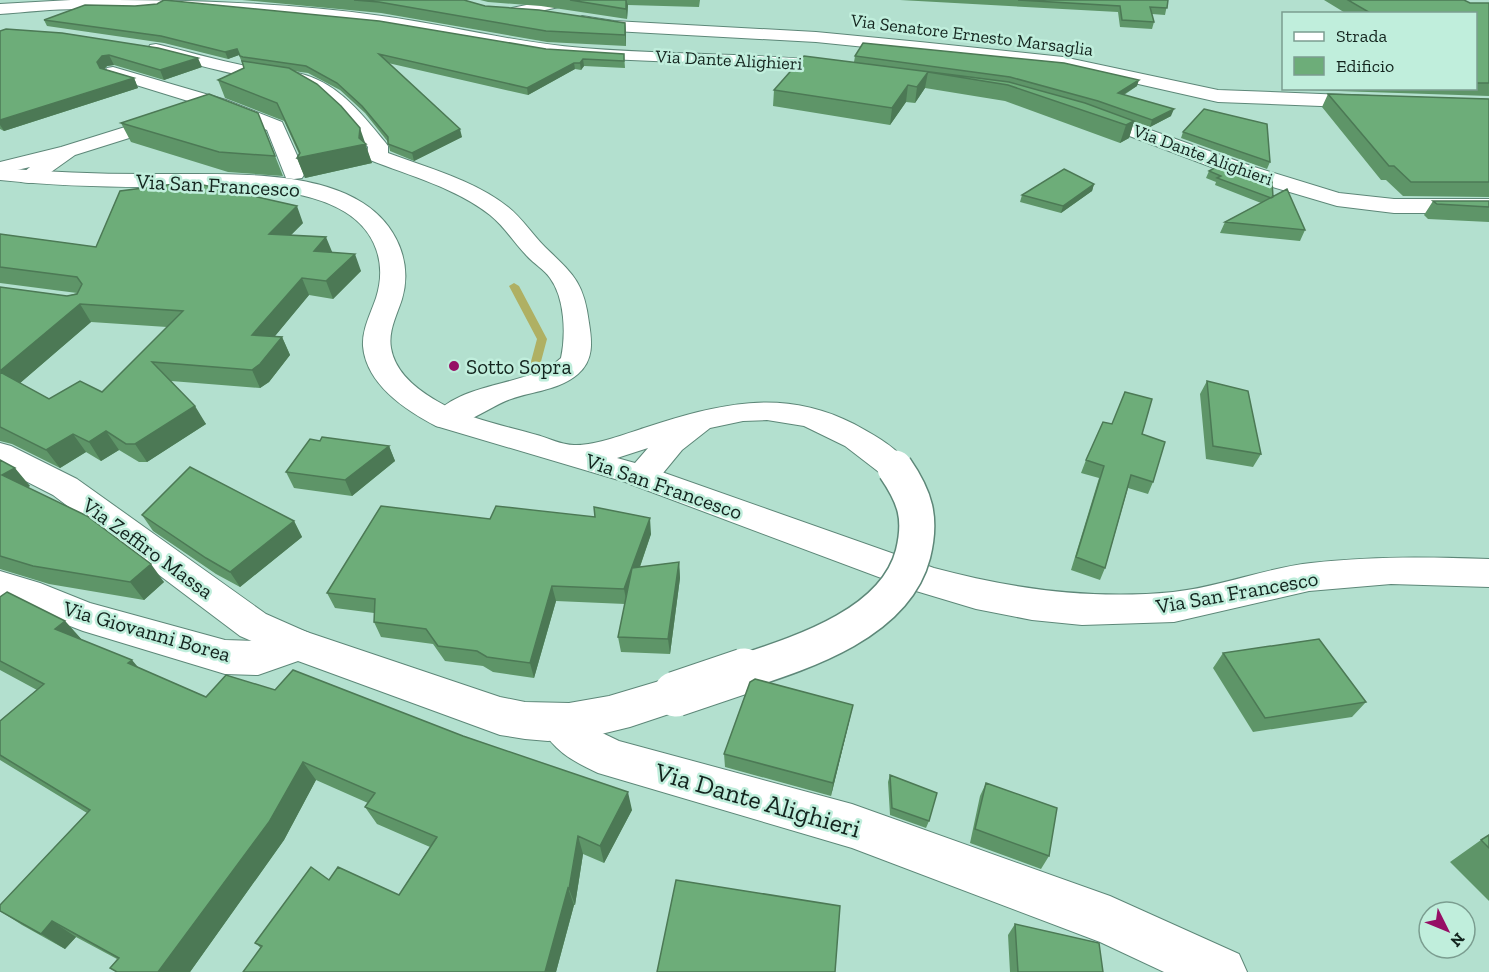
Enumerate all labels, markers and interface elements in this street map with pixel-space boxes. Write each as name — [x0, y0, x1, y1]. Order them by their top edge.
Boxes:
street label: Via Senatore Ernesto Marsaglia — [849, 9, 1095, 61]
legend — [1282, 12, 1477, 90]
text: Strada — [1336, 25, 1387, 47]
street label: Via Dante Alighieri — [654, 45, 803, 75]
text: Edificio — [1336, 55, 1394, 77]
street label: Via Dante Alighieri — [1129, 119, 1276, 190]
street label: Via San Francesco — [134, 168, 301, 202]
place label: Sotto Sopra — [466, 354, 572, 379]
marker: Sotto Sopra — [447, 359, 461, 373]
street label: Via San Francesco — [581, 447, 746, 525]
street label: Via Zeffiro Massa — [77, 492, 218, 604]
street label: Via San Francesco — [1153, 565, 1320, 619]
street label: Via Giovanni Borea — [60, 595, 233, 667]
street label: Via Dante Alighieri — [651, 755, 864, 845]
north arrow — [1417, 900, 1477, 960]
text: N — [1447, 929, 1469, 951]

